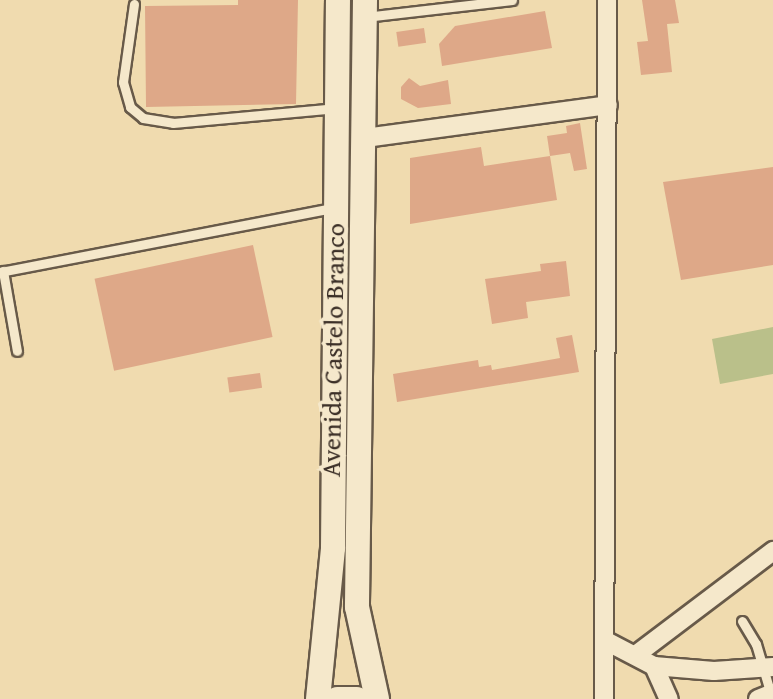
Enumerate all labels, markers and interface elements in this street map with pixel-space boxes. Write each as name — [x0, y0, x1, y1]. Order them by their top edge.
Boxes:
street label: Avenida Castelo Branco — [315, 223, 351, 477]

